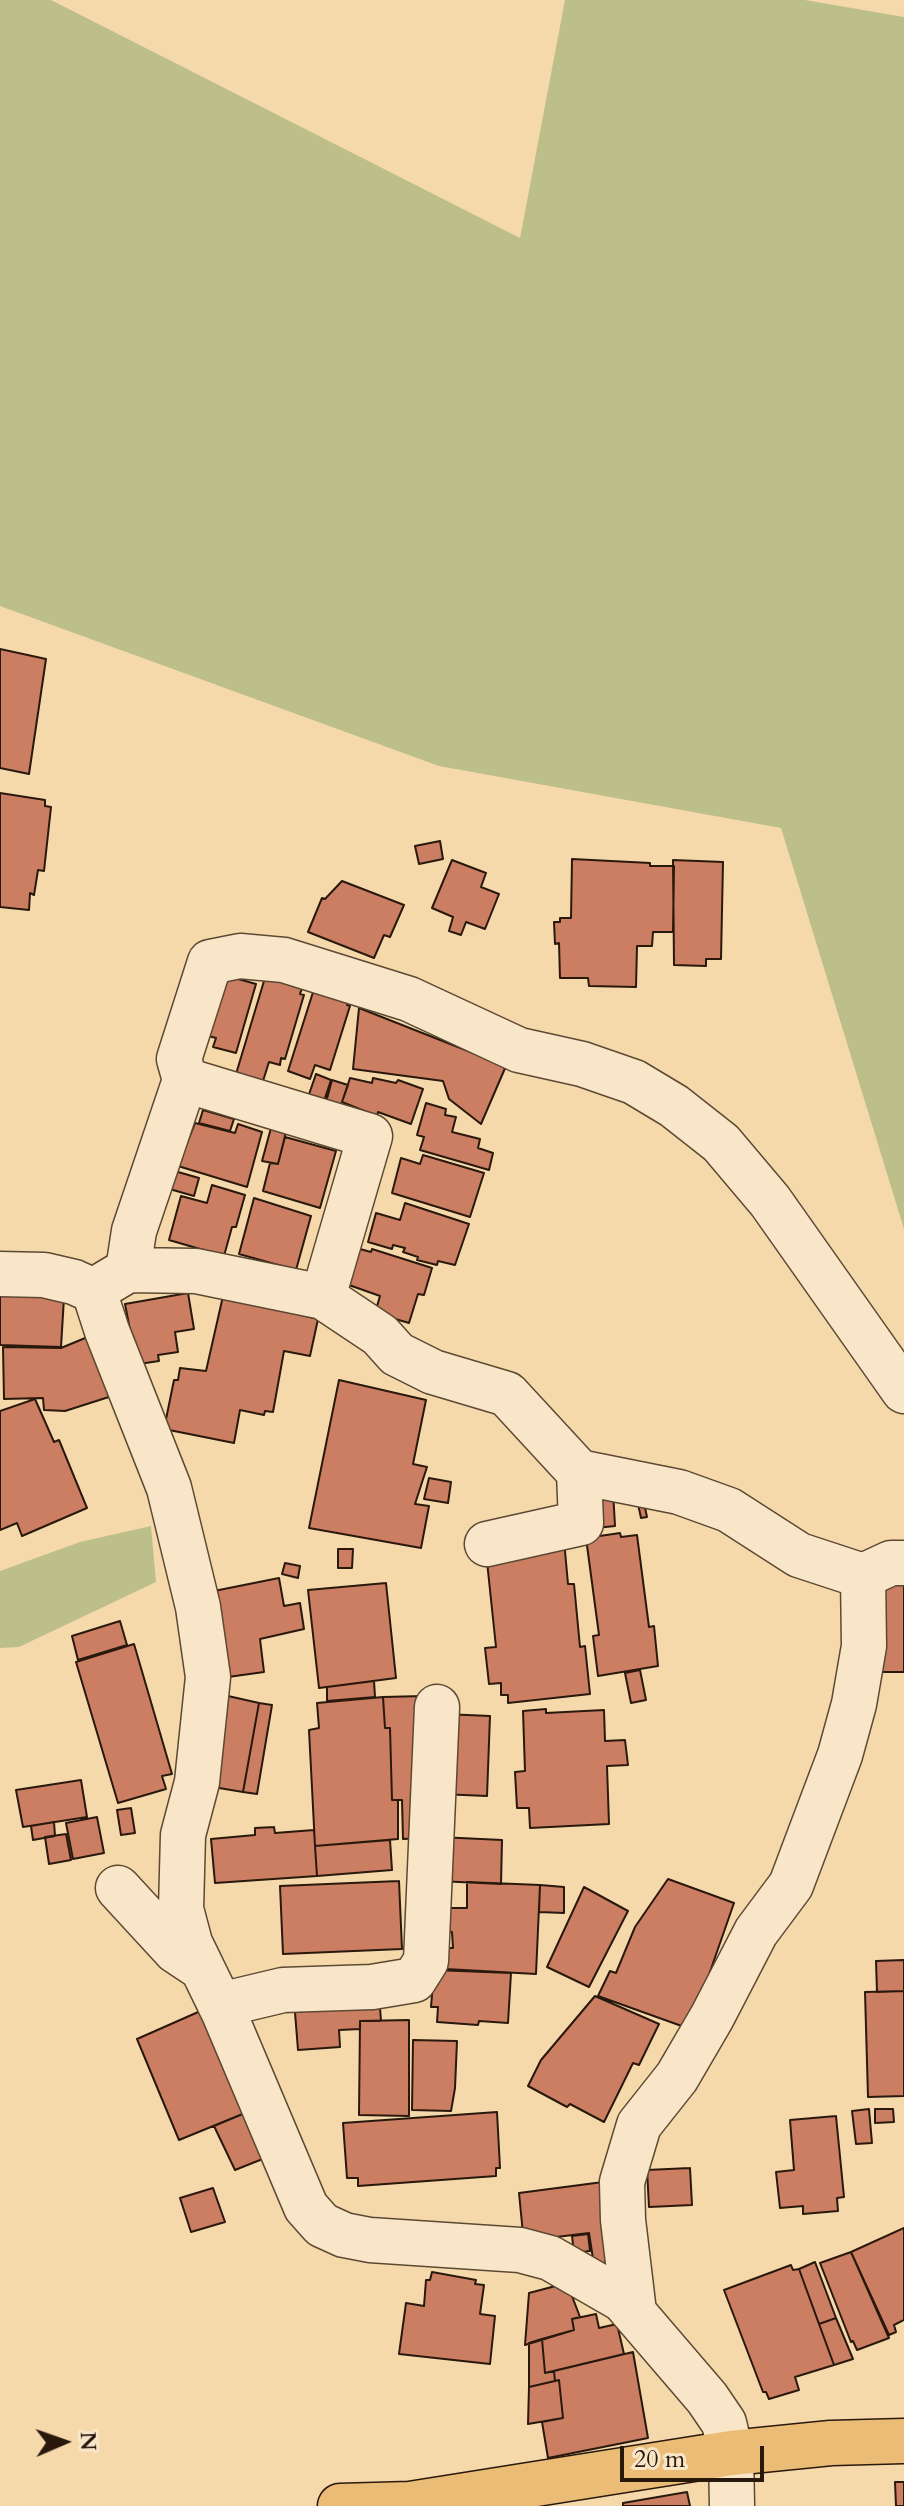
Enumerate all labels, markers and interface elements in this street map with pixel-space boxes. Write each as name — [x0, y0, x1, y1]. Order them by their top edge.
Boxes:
north arrow — [24, 2402, 104, 2482]
scale bar — [624, 2430, 768, 2480]
text: N — [73, 2431, 103, 2451]
text: 20 m — [634, 2443, 685, 2476]

